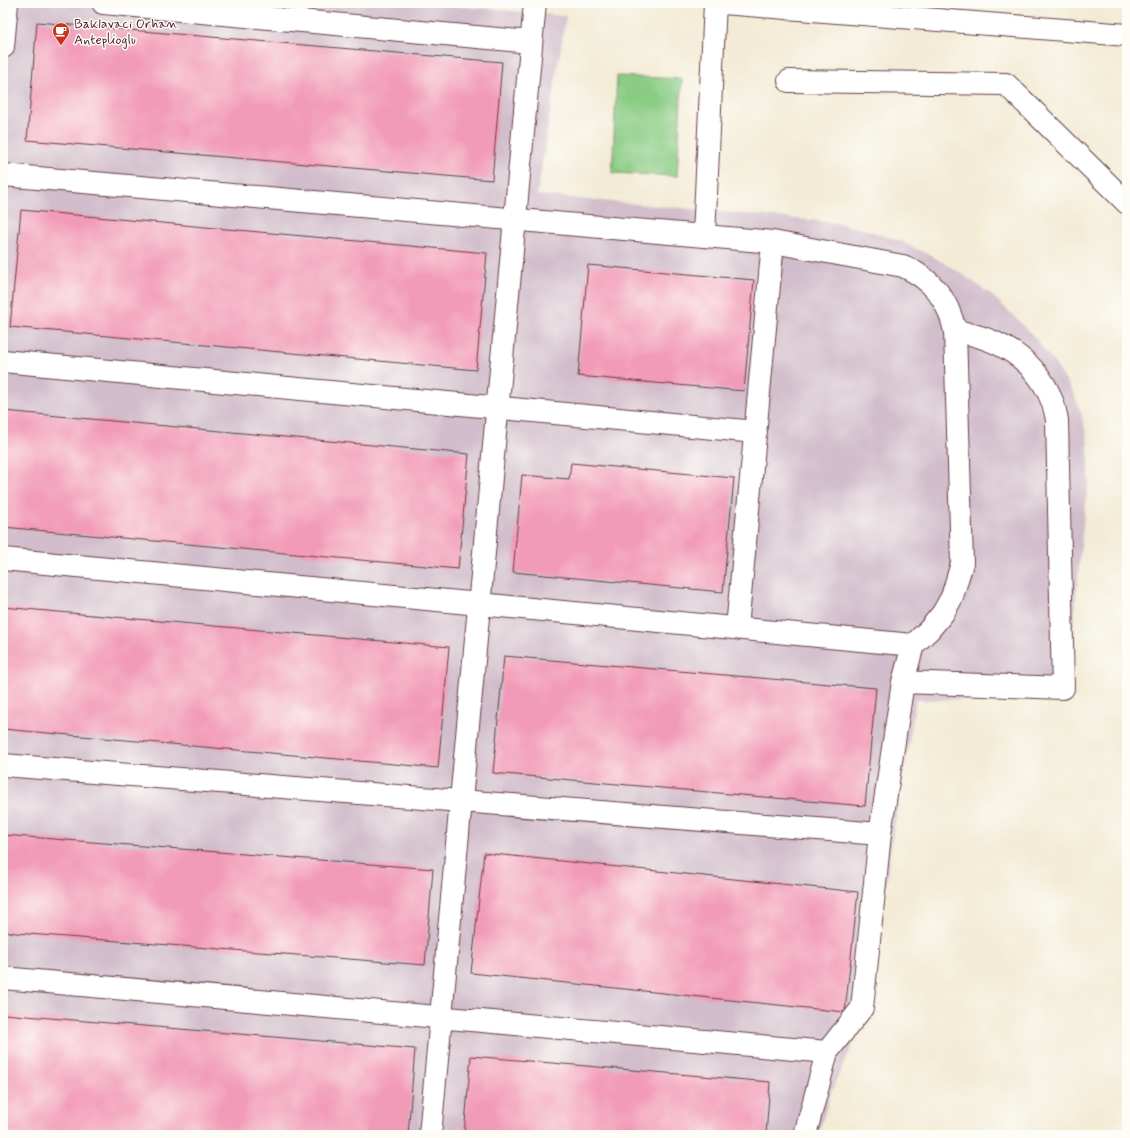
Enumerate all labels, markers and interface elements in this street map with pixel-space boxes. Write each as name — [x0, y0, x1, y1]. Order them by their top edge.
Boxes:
place label: Baklavaci Orhan Anteplioglu — [74, 15, 178, 49]
cafe icon: Baklavaci Orhan Anteplioglu — [51, 21, 71, 46]

